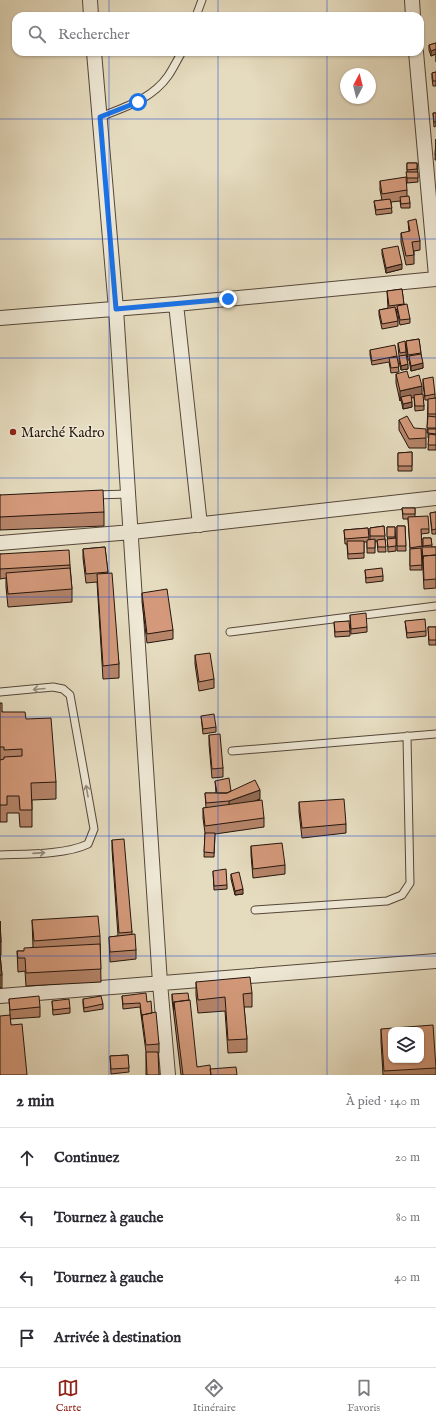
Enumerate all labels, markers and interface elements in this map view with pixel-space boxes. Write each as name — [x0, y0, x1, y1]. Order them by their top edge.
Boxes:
search box — [12, 12, 424, 56]
icon: search — [26, 23, 48, 45]
text: Rechercher — [58, 25, 130, 44]
north arrow — [340, 68, 376, 104]
route start — [129, 93, 147, 111]
route end — [219, 290, 237, 308]
place label: Marché Kadro — [21, 424, 105, 442]
marker: Marché Kadro — [8, 427, 18, 437]
one-way arrow — [33, 685, 46, 692]
one-way arrow — [83, 784, 91, 797]
one-way arrow — [32, 849, 45, 856]
map controls — [388, 1027, 424, 1063]
button: layers — [388, 1027, 424, 1063]
text: 2 min — [16, 1091, 54, 1112]
text: À pied · 140 m — [346, 1093, 420, 1110]
icon: ahead — [16, 1147, 38, 1169]
text: Continuez — [54, 1148, 119, 1167]
text: 20 m — [395, 1149, 420, 1166]
icon: left — [16, 1207, 38, 1229]
text: Tournez à gauche — [54, 1208, 163, 1227]
text: 80 m — [396, 1209, 420, 1226]
icon: left — [16, 1267, 38, 1289]
text: Tournez à gauche — [54, 1268, 163, 1287]
text: 40 m — [394, 1269, 420, 1286]
icon: arrive — [16, 1327, 38, 1349]
text: Arrivée à destination — [54, 1328, 181, 1347]
tab: Carte — [56, 1377, 81, 1415]
tab: Itinéraire — [193, 1377, 236, 1415]
tab: Favoris — [347, 1377, 380, 1415]

